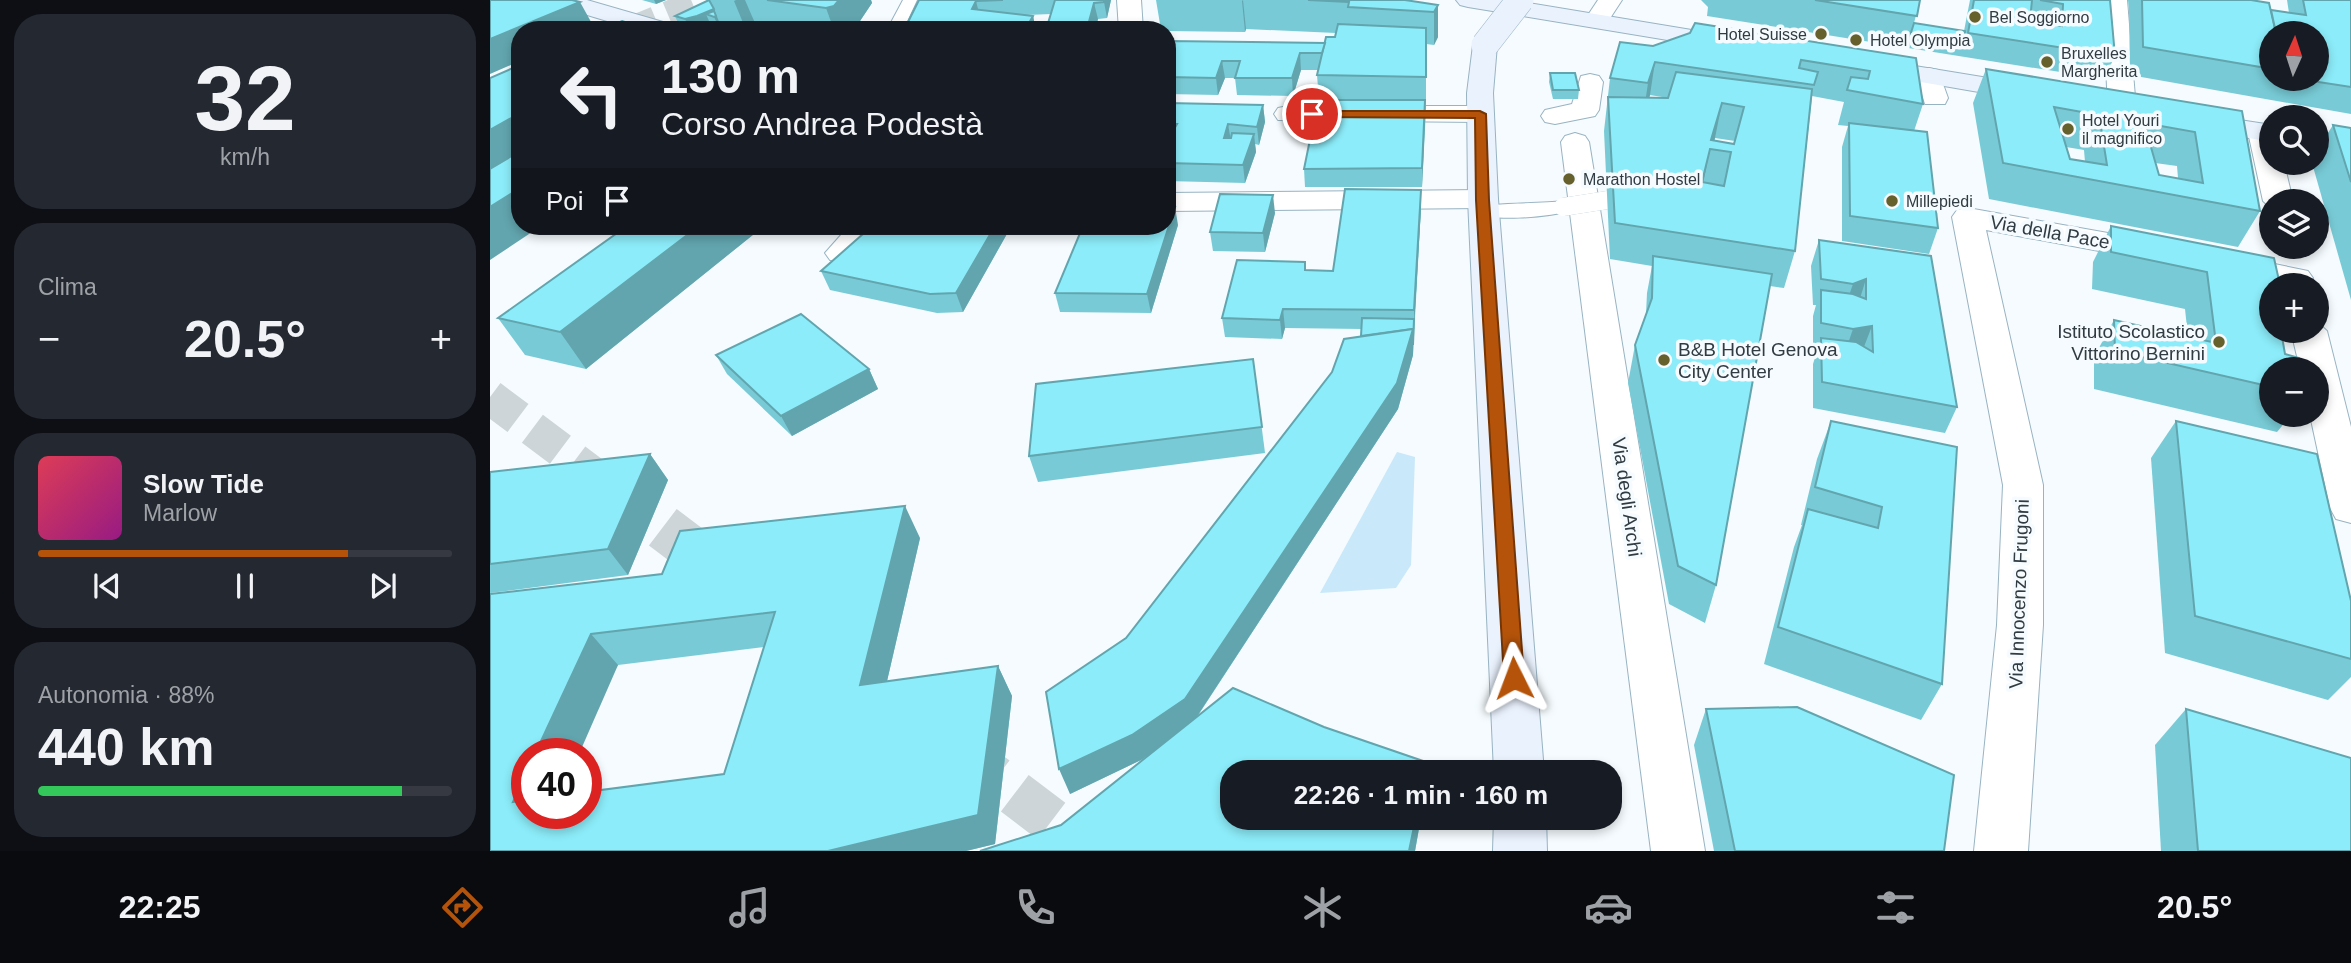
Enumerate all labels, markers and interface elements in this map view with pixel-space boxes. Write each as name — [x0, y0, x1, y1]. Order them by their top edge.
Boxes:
marker: Bel Soggiorno — [1967, 9, 1983, 25]
place label: Bel Soggiorno — [1989, 9, 2090, 26]
north arrow — [2259, 21, 2329, 91]
map controls — [2259, 21, 2329, 427]
place label: Hotel Suisse — [1717, 26, 1807, 43]
marker: Hotel Suisse — [1813, 26, 1829, 42]
marker: Hotel Olympia — [1848, 32, 1864, 48]
place label: Hotel Olympia — [1870, 32, 1971, 49]
place label: Bruxelles Margherita — [2061, 45, 2138, 80]
text: 32 — [194, 48, 296, 149]
icon: left — [546, 49, 637, 140]
text: 130 m — [661, 49, 800, 103]
marker: Bruxelles Margherita — [2039, 54, 2055, 70]
pin — [1282, 84, 1342, 144]
icon: arrive — [1293, 95, 1331, 133]
button: search — [2259, 105, 2329, 175]
text: Corso Andrea Podestà — [661, 106, 983, 142]
place label: Hotel Youri il magnifico — [2082, 112, 2162, 147]
marker: Hotel Youri il magnifico — [2060, 121, 2076, 137]
text: km/h — [220, 144, 270, 170]
marker: Marathon Hostel — [1561, 171, 1577, 187]
place label: Marathon Hostel — [1583, 171, 1700, 188]
icon: arrive — [598, 182, 636, 220]
text: Poi — [546, 186, 584, 216]
button: layers — [2259, 189, 2329, 259]
marker: Millepiedi — [1884, 193, 1900, 209]
place label: Millepiedi — [1906, 193, 1973, 210]
street label: Via della Pace — [1989, 211, 2111, 253]
button: + — [2259, 273, 2329, 343]
text: Clima — [38, 274, 97, 300]
text: 20.5° — [184, 310, 306, 368]
text: − — [38, 318, 60, 360]
text: + — [430, 318, 452, 360]
place label: Istituto Scolastico Vittorino Bernini — [2057, 321, 2205, 364]
marker: Istituto Scolastico Vittorino Bernini — [2211, 334, 2227, 350]
place label: B&B Hotel Genova City Center — [1678, 339, 1838, 382]
marker: B&B Hotel Genova City Center — [1656, 352, 1672, 368]
button: − — [2259, 357, 2329, 427]
street label: Via degli Archi — [1608, 436, 1646, 558]
text: Slow Tide — [143, 469, 264, 499]
street label: Via Innocenzo Frugoni — [2005, 499, 2033, 689]
text: Marlow — [143, 500, 217, 526]
icon: previous — [88, 567, 126, 605]
icon: pause — [226, 567, 264, 605]
icon: next — [364, 567, 402, 605]
position arrow — [1477, 641, 1551, 715]
text: Autonomia · 88% — [38, 682, 214, 708]
text: 440 km — [38, 718, 214, 776]
speed limit sign: 40 — [511, 738, 602, 829]
text: 22:26 · 1 min · 160 m — [1294, 780, 1548, 810]
icon: directions — [438, 883, 487, 932]
icon: music — [725, 883, 774, 932]
icon: phone — [1011, 883, 1060, 932]
icon: climate — [1298, 883, 1347, 932]
icon: car — [1584, 883, 1633, 932]
icon: filters — [1871, 883, 1920, 932]
text: 22:25 — [119, 889, 201, 925]
text: 20.5° — [2157, 889, 2232, 925]

